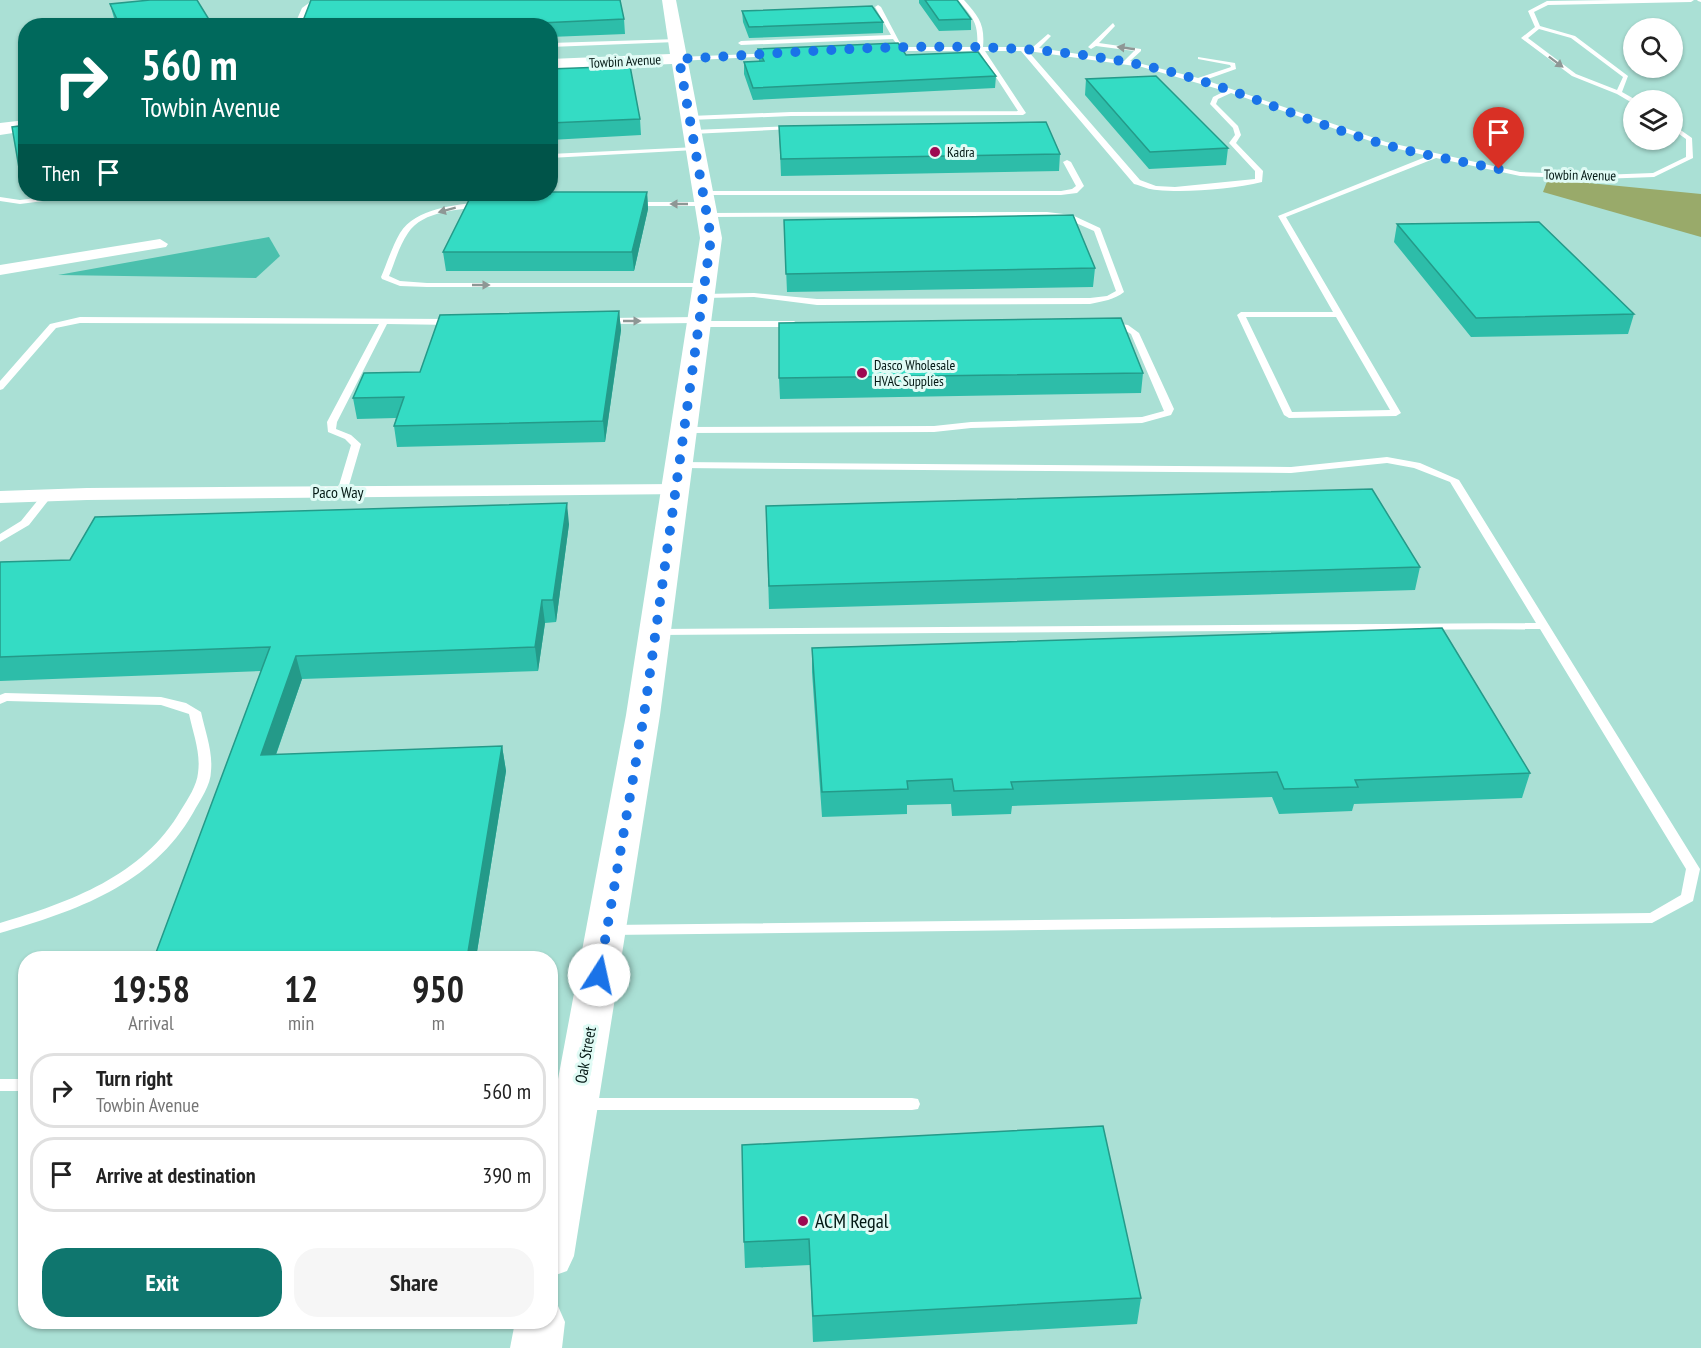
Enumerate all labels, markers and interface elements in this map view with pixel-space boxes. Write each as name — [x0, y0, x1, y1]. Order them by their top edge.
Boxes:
map controls — [1623, 18, 1683, 150]
button: search — [1623, 18, 1683, 78]
text: 560 m — [141, 37, 238, 92]
icon: right — [42, 42, 120, 120]
one-way arrow — [1116, 43, 1135, 52]
street label: Towbin Avenue — [588, 50, 662, 72]
one-way arrow — [1548, 56, 1564, 68]
text: Towbin Avenue — [141, 90, 280, 124]
button: layers — [1623, 90, 1683, 150]
pin — [1473, 107, 1524, 169]
icon: arrive — [1482, 116, 1515, 149]
place label: Kadra — [947, 143, 975, 161]
marker: Kadra — [928, 145, 942, 159]
icon: arrive — [92, 156, 125, 189]
text: Then — [42, 159, 80, 187]
street label: Towbin Avenue — [1544, 165, 1616, 185]
one-way arrow — [669, 199, 688, 209]
one-way arrow — [438, 206, 456, 215]
one-way arrow — [471, 280, 490, 290]
one-way arrow — [622, 316, 641, 326]
place label: Dasco Wholesale HVAC Supplies — [874, 356, 955, 390]
marker: Dasco Wholesale HVAC Supplies — [855, 366, 869, 380]
street label: Paco Way — [312, 482, 364, 502]
position arrow — [567, 943, 631, 1007]
text: 19:58 — [112, 965, 190, 1012]
text: 12 — [284, 965, 318, 1012]
text: 950 — [412, 965, 464, 1012]
text: Arrival — [128, 1010, 174, 1036]
text: min — [288, 1010, 314, 1036]
text: m — [432, 1010, 445, 1036]
street label: Oak Street — [570, 1024, 600, 1085]
text: Turn right — [96, 1064, 173, 1092]
icon: right — [45, 1074, 78, 1107]
text: 560 m — [482, 1077, 531, 1105]
text: Towbin Avenue — [96, 1092, 199, 1118]
icon: arrive — [45, 1158, 78, 1191]
text: Arrive at destination — [96, 1161, 256, 1189]
text: 390 m — [482, 1161, 531, 1189]
place label: ACM Regal — [815, 1208, 889, 1234]
marker: ACM Regal — [796, 1214, 810, 1228]
button: Exit — [42, 1248, 282, 1317]
button: Share — [294, 1248, 534, 1317]

